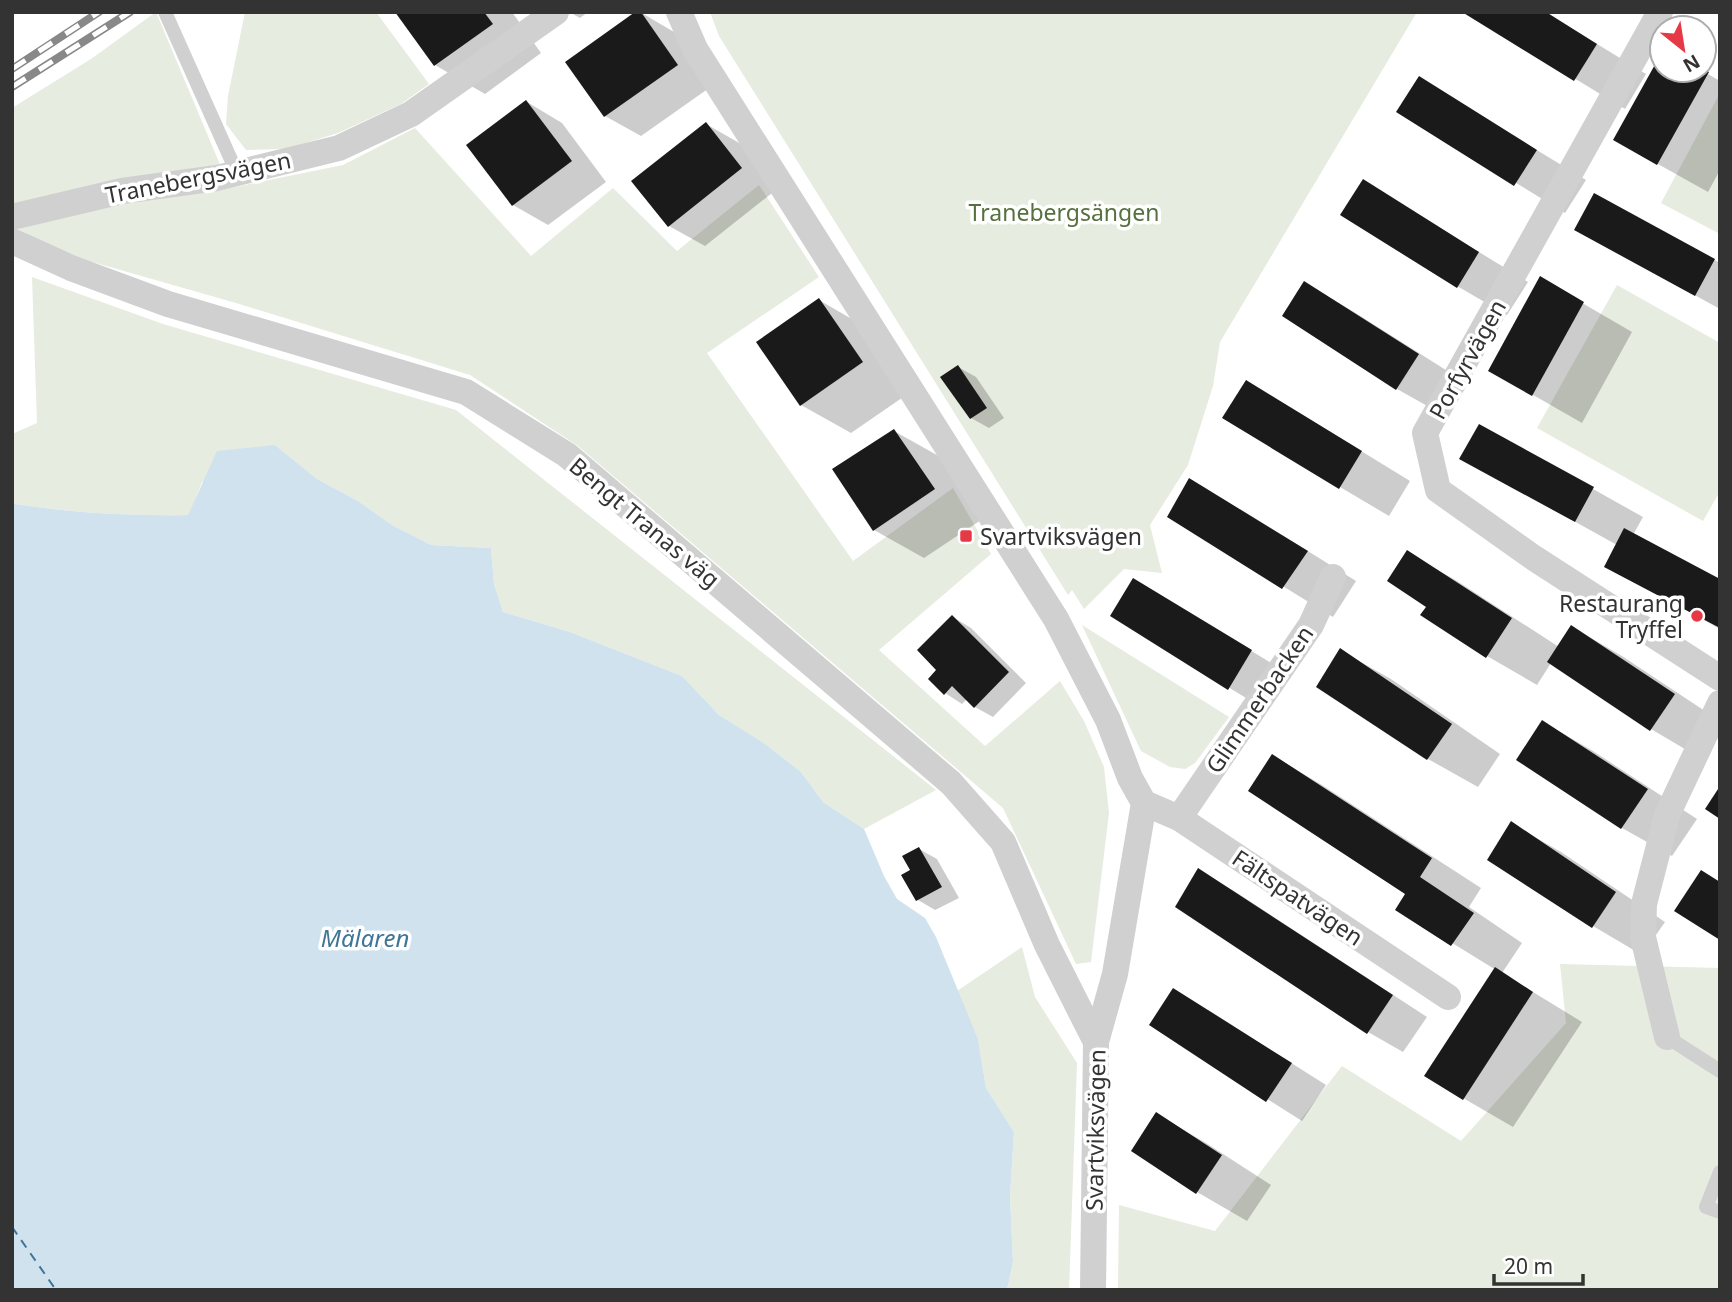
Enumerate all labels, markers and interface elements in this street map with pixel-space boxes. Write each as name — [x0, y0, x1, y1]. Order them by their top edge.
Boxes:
north arrow — [1648, 14, 1718, 84]
text: N — [1678, 49, 1705, 79]
street label: Tranebergsvägen — [103, 143, 293, 211]
park label: Tranebergsängen — [969, 196, 1159, 228]
street label: Porfyrvägen — [1421, 293, 1513, 425]
street label: Bengt Tranas väg — [563, 450, 727, 594]
place label: Svartviksvägen — [980, 520, 1142, 552]
marker: Svartviksvägen — [958, 528, 974, 544]
place label: Restaurang Tryffel — [1559, 587, 1683, 645]
marker: Restaurang Tryffel — [1689, 608, 1705, 624]
street label: Glimmerbacken — [1198, 619, 1320, 779]
street label: Fältspatvägen — [1226, 841, 1370, 953]
water label: Mälaren — [321, 921, 409, 954]
street label: Svartviksvägen — [1078, 1049, 1112, 1211]
scale bar — [1494, 1242, 1583, 1286]
text: 20 m — [1504, 1252, 1553, 1280]

